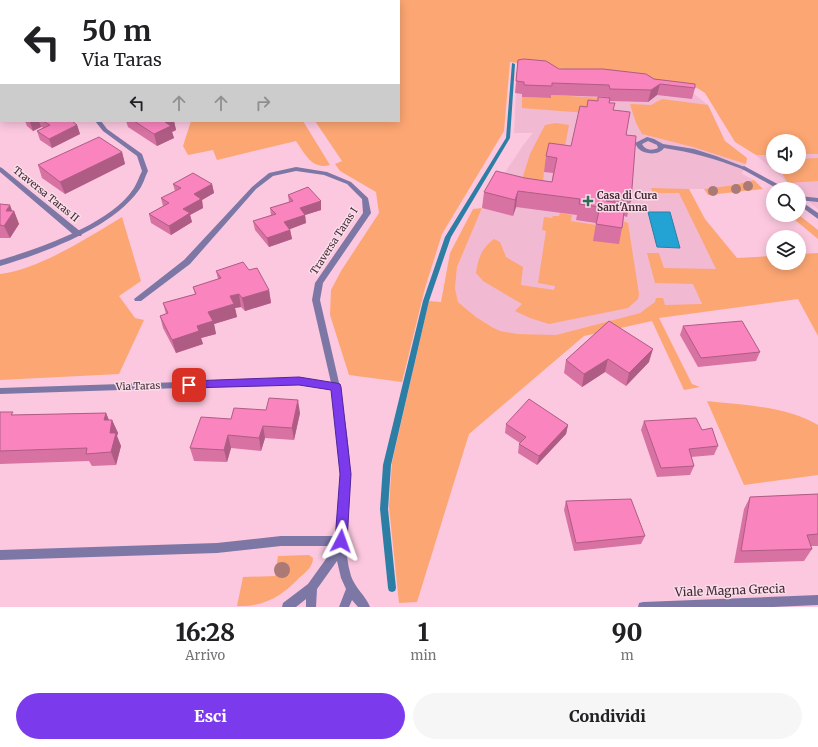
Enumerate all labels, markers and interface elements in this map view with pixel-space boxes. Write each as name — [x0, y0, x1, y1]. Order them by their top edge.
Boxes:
text: 50 m — [82, 13, 151, 49]
icon: left — [16, 16, 68, 68]
text: Via Taras — [82, 48, 162, 71]
icon: left — [126, 92, 148, 114]
icon: ahead — [168, 92, 190, 114]
icon: ahead — [210, 92, 232, 114]
icon: right — [252, 92, 274, 114]
map controls — [766, 134, 806, 270]
button: sound — [766, 134, 806, 174]
street label: Traversa Taras II — [10, 163, 82, 225]
button: search — [766, 182, 806, 222]
place label: Casa di Cura Sant'Anna — [597, 189, 658, 214]
marker: Casa di Cura Sant'Anna — [582, 195, 594, 207]
street label: Traversa Taras I — [307, 205, 361, 277]
button: layers — [766, 230, 806, 270]
pin — [172, 368, 206, 402]
icon: arrive — [178, 374, 200, 396]
street label: Via Taras — [115, 379, 161, 393]
position arrow — [320, 520, 362, 562]
street label: Viale Magna Grecia — [674, 581, 786, 599]
text: 16:28 — [175, 617, 235, 648]
text: 1 — [418, 617, 429, 648]
text: 90 — [612, 617, 643, 648]
text: Arrivo — [185, 647, 225, 664]
text: min — [411, 647, 436, 664]
text: m — [621, 647, 634, 664]
button: Esci — [16, 693, 405, 739]
button: Condividi — [413, 693, 802, 739]

